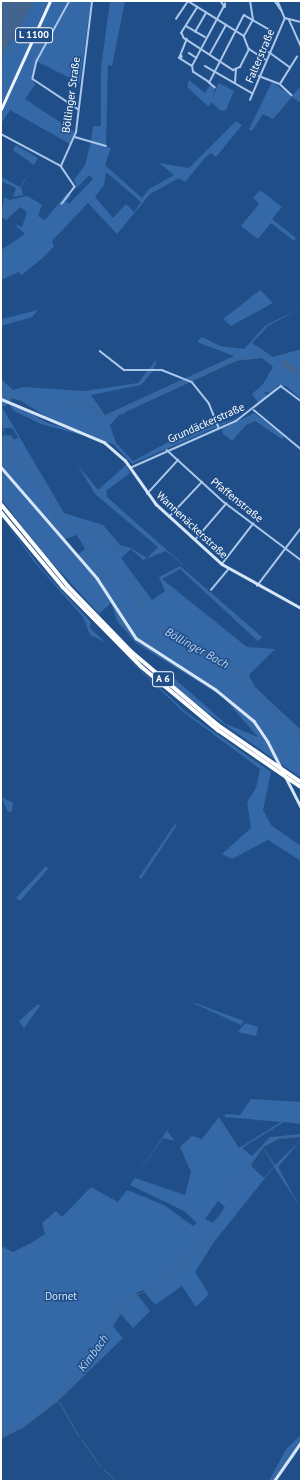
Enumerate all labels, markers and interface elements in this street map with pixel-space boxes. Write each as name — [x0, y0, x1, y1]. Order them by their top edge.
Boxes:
road number: L 1100 — [14, 27, 54, 43]
street label: Falterstraße — [243, 27, 277, 85]
street label: Böllinger Straße — [59, 56, 83, 134]
street label: Grundäckerstraße — [165, 400, 247, 446]
street label: Pfaffenstraße — [208, 475, 266, 525]
street label: Wannenäckerstraße — [154, 489, 230, 561]
water label: Böllinger Bach — [162, 624, 232, 672]
road number: A 6 — [151, 671, 175, 687]
park label: Dornet — [45, 1289, 77, 1303]
water label: Kimbach — [75, 1332, 111, 1374]

